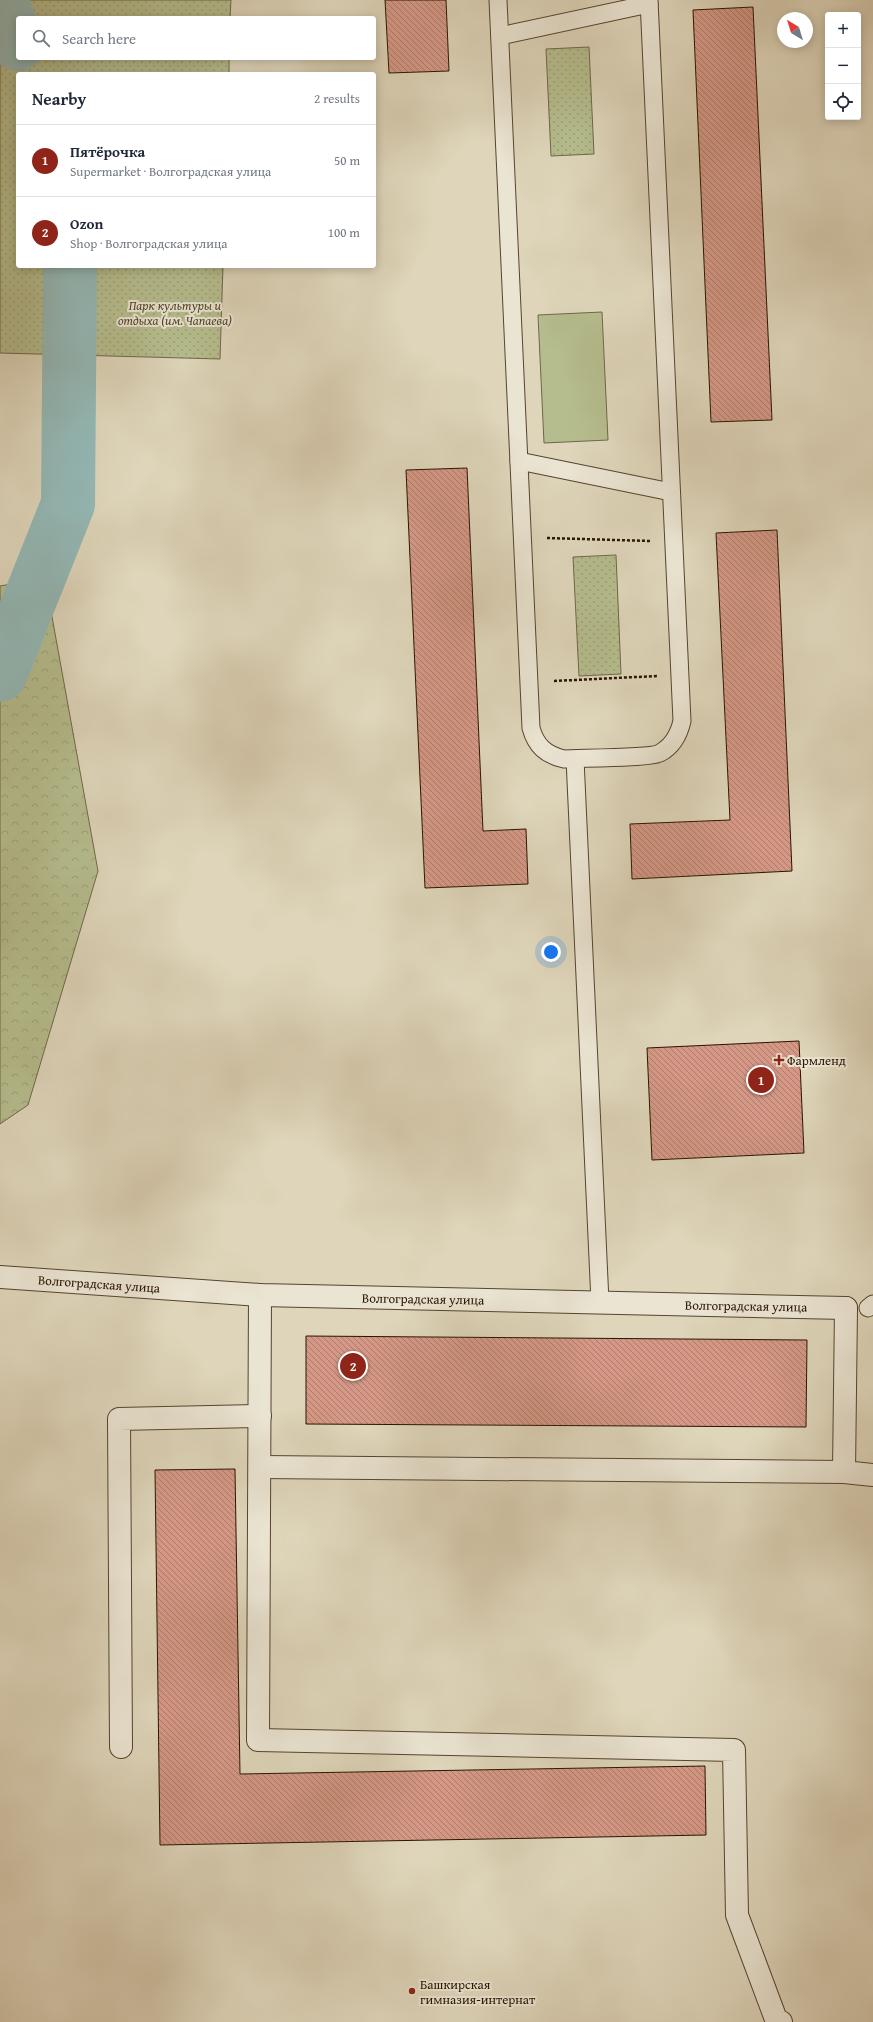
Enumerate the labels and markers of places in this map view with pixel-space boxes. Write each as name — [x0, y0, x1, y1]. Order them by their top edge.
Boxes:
place label: Фармленд — [787, 1051, 846, 1070]
marker: Фармленд — [774, 1055, 784, 1065]
pin: 1 — [748, 1065, 774, 1095]
pin: 2 — [340, 1351, 366, 1381]
place label: Башкирская гимназия-интернат — [420, 1975, 536, 2009]
marker: Башкирская гимназия-интернат — [407, 1986, 417, 1996]

